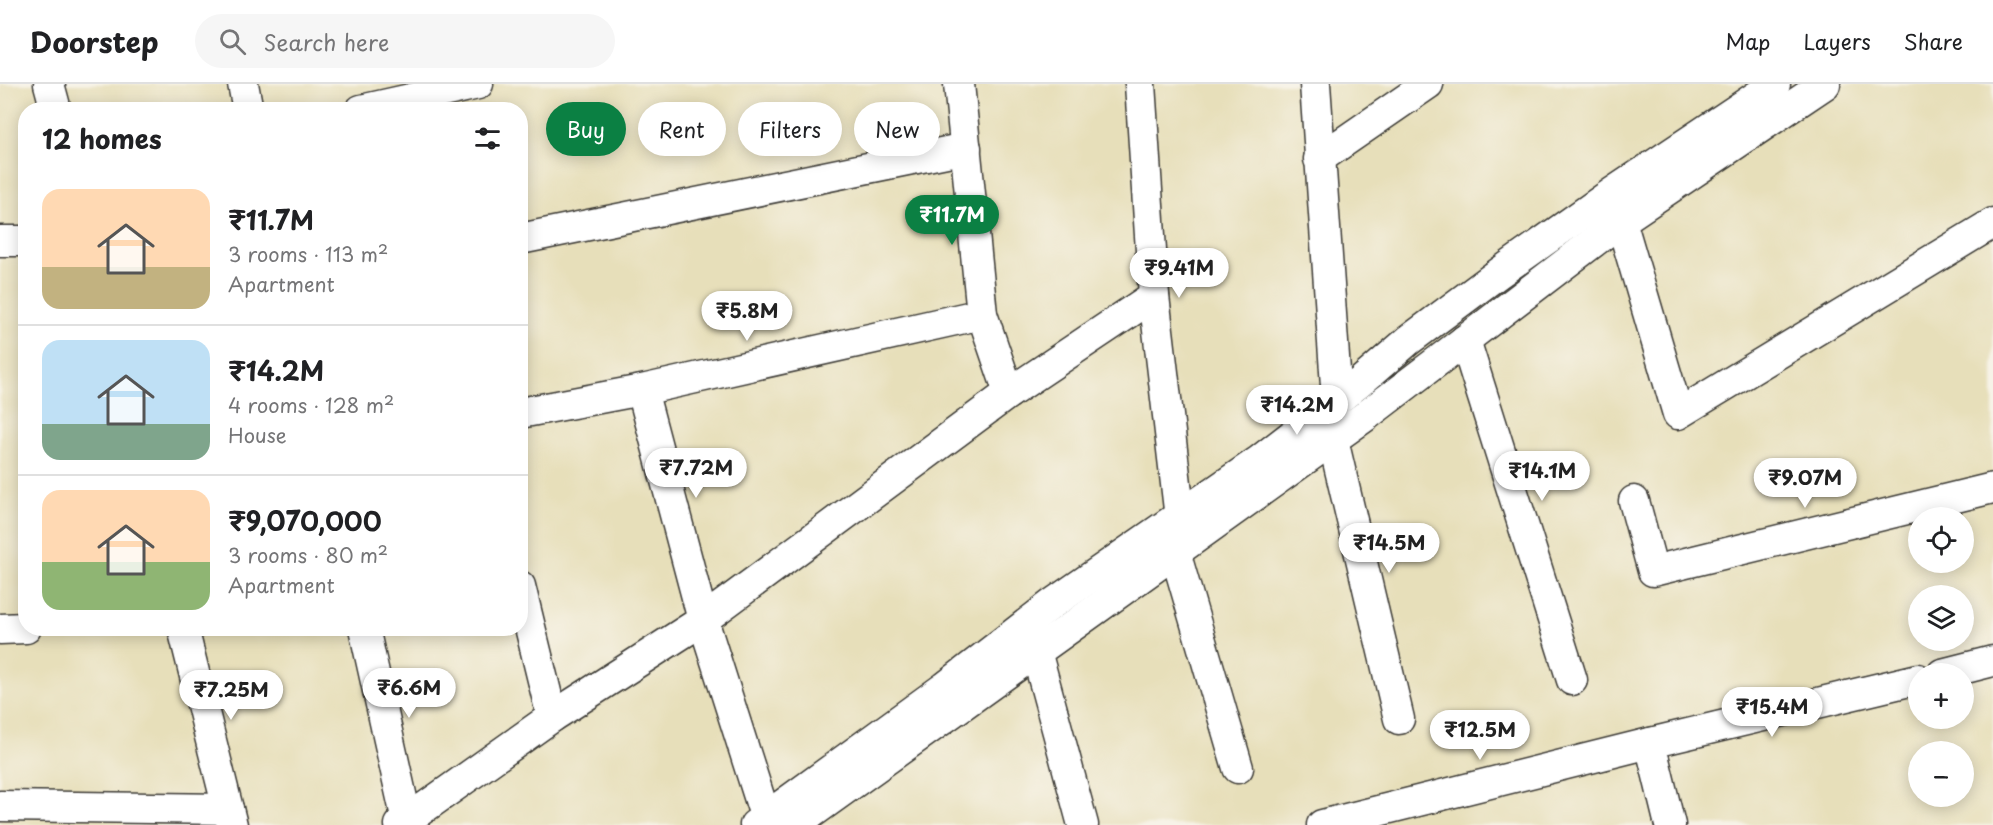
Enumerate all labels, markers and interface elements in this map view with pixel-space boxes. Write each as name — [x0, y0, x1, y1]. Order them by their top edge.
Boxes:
search box — [195, 14, 615, 68]
text: Doorstep — [30, 20, 159, 63]
icon: search — [216, 25, 249, 58]
text: Search here — [264, 25, 389, 58]
text: Map — [1726, 25, 1770, 57]
text: Layers — [1803, 25, 1871, 57]
text: Share — [1904, 25, 1963, 57]
chip: Buy — [546, 102, 626, 156]
chip: Rent — [638, 102, 726, 156]
chip: Filters — [738, 102, 842, 156]
chip: New — [854, 102, 940, 156]
text: 12 homes — [42, 119, 162, 158]
icon: filters — [471, 122, 504, 155]
pin: ₹11.7M — [903, 195, 1001, 246]
text: ₹11.7M — [919, 199, 985, 229]
text: ₹11.7M — [228, 200, 314, 239]
icon: home — [90, 213, 162, 285]
text: 3 rooms · 113 m² — [228, 239, 388, 269]
pin: ₹9.41M — [1130, 248, 1228, 299]
text: ₹9.41M — [1144, 252, 1214, 282]
text: Apartment — [228, 269, 335, 299]
pin: ₹5.8M — [705, 291, 789, 342]
text: ₹5.8M — [715, 295, 779, 325]
text: ₹14.2M — [228, 351, 324, 390]
icon: home — [90, 364, 162, 436]
pin: ₹14.2M — [1248, 385, 1346, 436]
text: ₹14.2M — [1260, 389, 1334, 419]
text: 4 rooms · 128 m² — [228, 390, 394, 420]
text: House — [228, 420, 287, 450]
pin: ₹7.72M — [647, 448, 745, 499]
pin: ₹14.1M — [1493, 451, 1591, 502]
text: ₹7.72M — [659, 452, 733, 482]
text: ₹14.1M — [1508, 455, 1576, 485]
pin: ₹9.07M — [1756, 458, 1854, 509]
text: ₹9.07M — [1768, 462, 1842, 492]
text: ₹9,070,000 — [228, 501, 382, 540]
map controls — [1908, 507, 1974, 807]
button: locate — [1908, 507, 1974, 573]
icon: home — [90, 514, 162, 586]
pin: ₹14.5M — [1340, 523, 1438, 574]
text: ₹14.5M — [1353, 527, 1425, 557]
text: 3 rooms · 80 m² — [228, 540, 388, 570]
text: Apartment — [228, 570, 335, 600]
button: layers — [1908, 585, 1974, 651]
button: + — [1908, 663, 1974, 729]
pin: ₹6.6M — [367, 668, 451, 719]
pin: ₹7.25M — [182, 670, 280, 721]
text: ₹6.6M — [377, 672, 441, 702]
text: ₹7.25M — [193, 674, 269, 704]
pin: ₹15.4M — [1723, 687, 1821, 738]
text: ₹15.4M — [1736, 691, 1808, 721]
pin: ₹12.5M — [1431, 710, 1529, 761]
text: ₹12.5M — [1444, 714, 1516, 744]
button: − — [1908, 741, 1974, 807]

